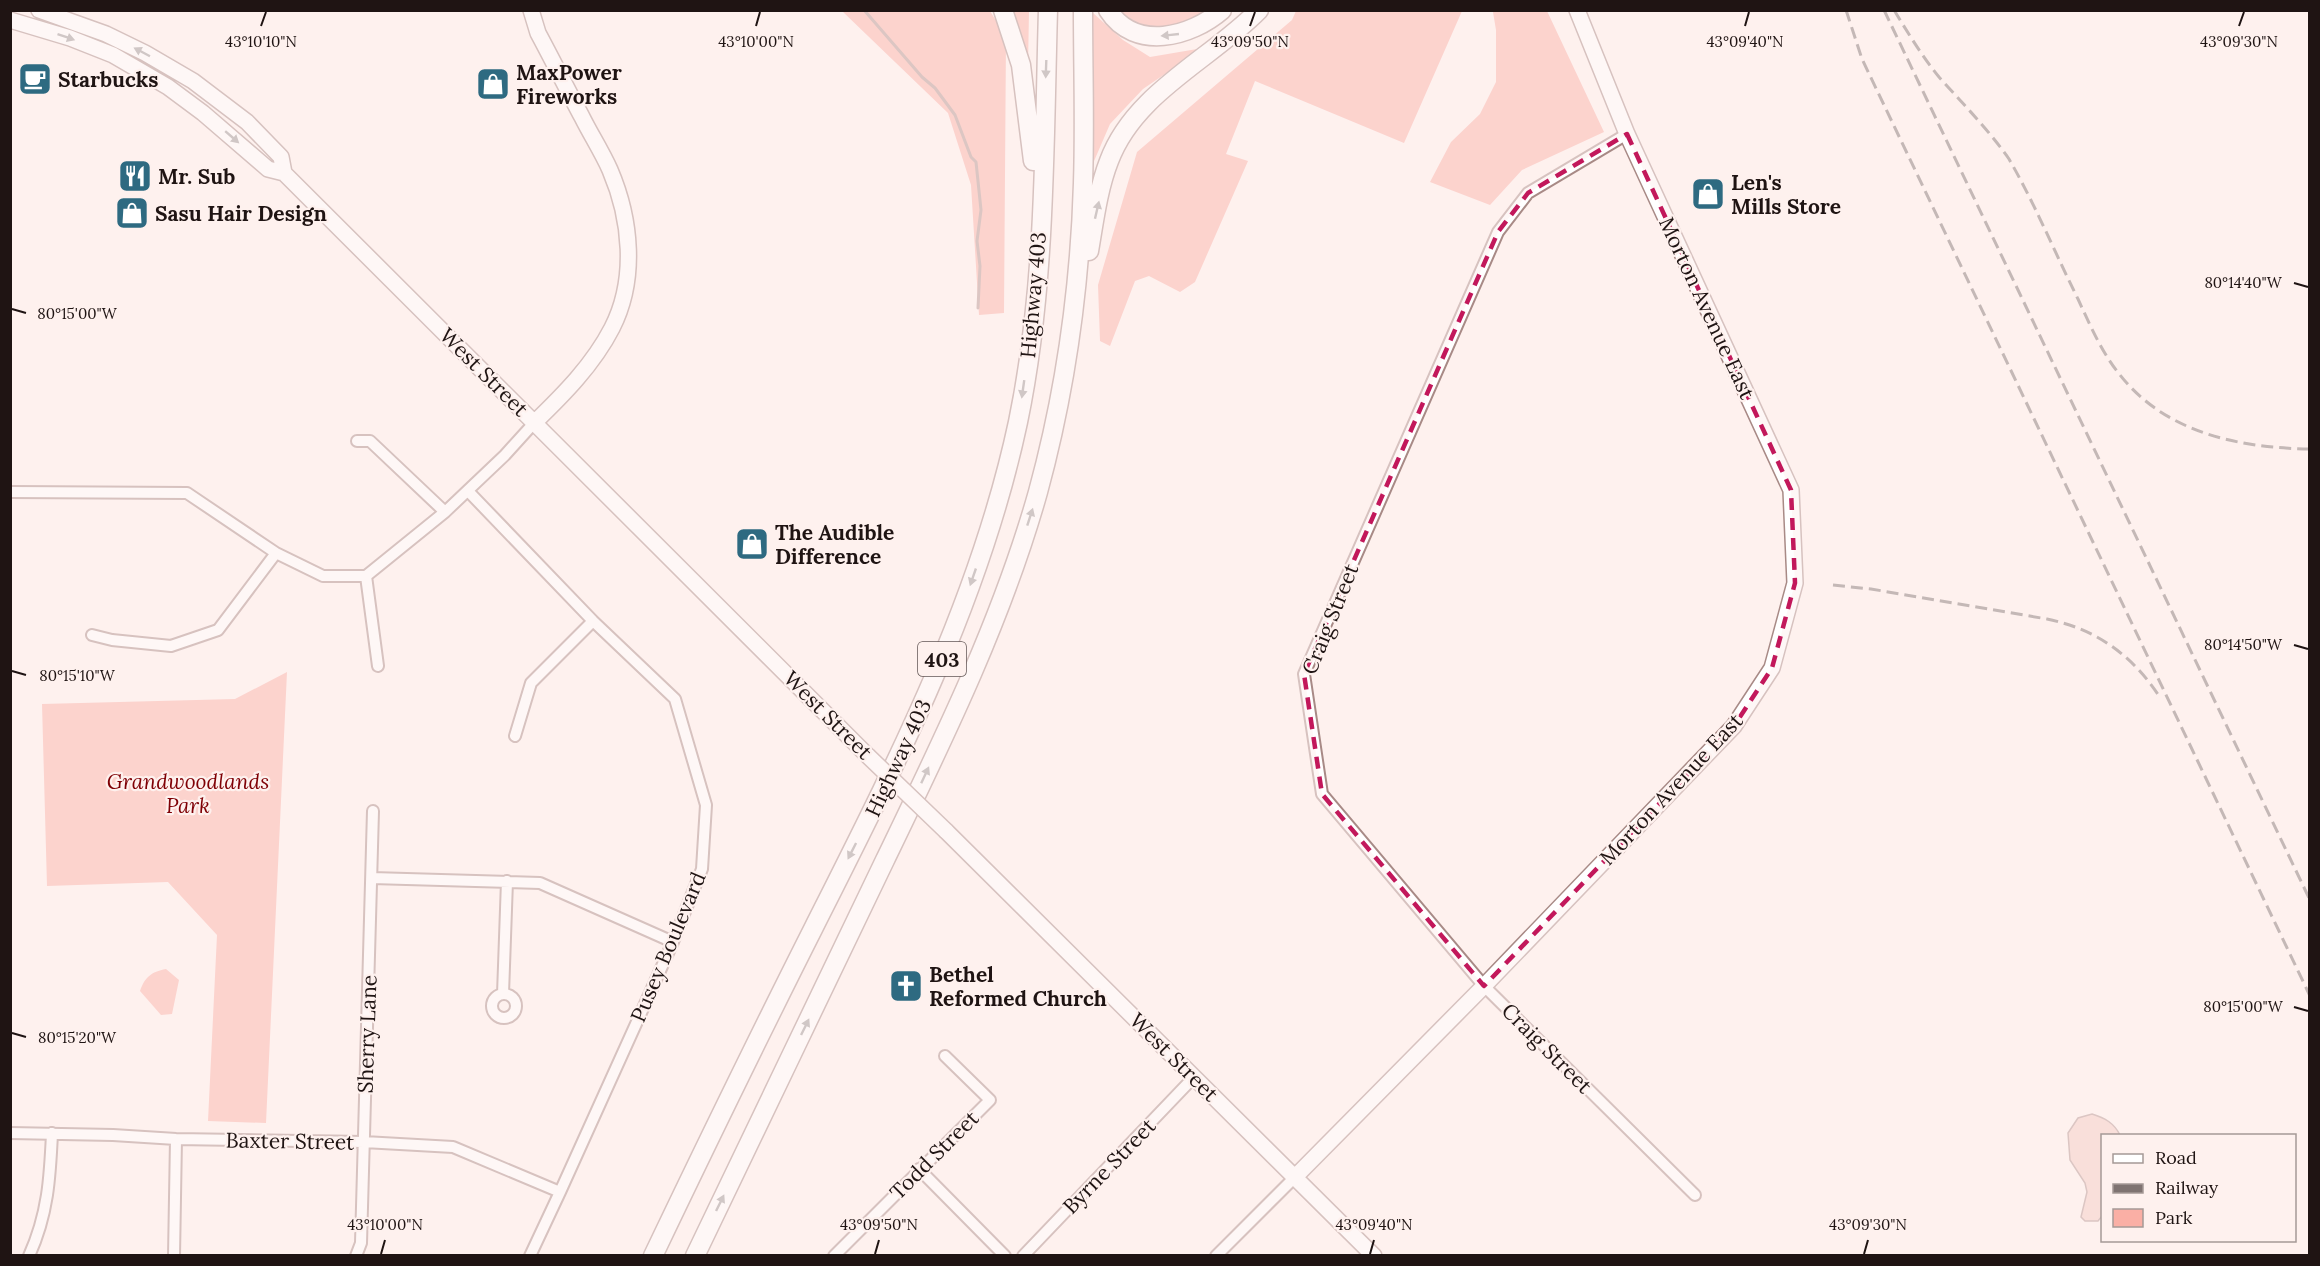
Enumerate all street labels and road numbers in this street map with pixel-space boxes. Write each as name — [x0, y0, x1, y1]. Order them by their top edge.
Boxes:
street label: Morton Avenue East — [1653, 213, 1761, 404]
street label: Highway 403 — [1014, 231, 1052, 359]
street label: West Street — [434, 322, 535, 423]
street label: Craig Street — [1296, 559, 1365, 678]
road number: 403 — [918, 642, 966, 676]
street label: West Street — [778, 665, 879, 766]
street label: Highway 403 — [859, 695, 937, 821]
street label: Morton Avenue East — [1594, 707, 1749, 871]
street label: Pusey Boulevard — [624, 868, 712, 1026]
street label: Sherry Lane — [351, 974, 383, 1094]
street label: Craig Street — [1496, 997, 1599, 1100]
street label: West Street — [1124, 1007, 1225, 1108]
street label: Todd Street — [884, 1104, 985, 1205]
street label: Byrne Street — [1057, 1112, 1162, 1219]
street label: Baxter Street — [225, 1126, 355, 1156]

